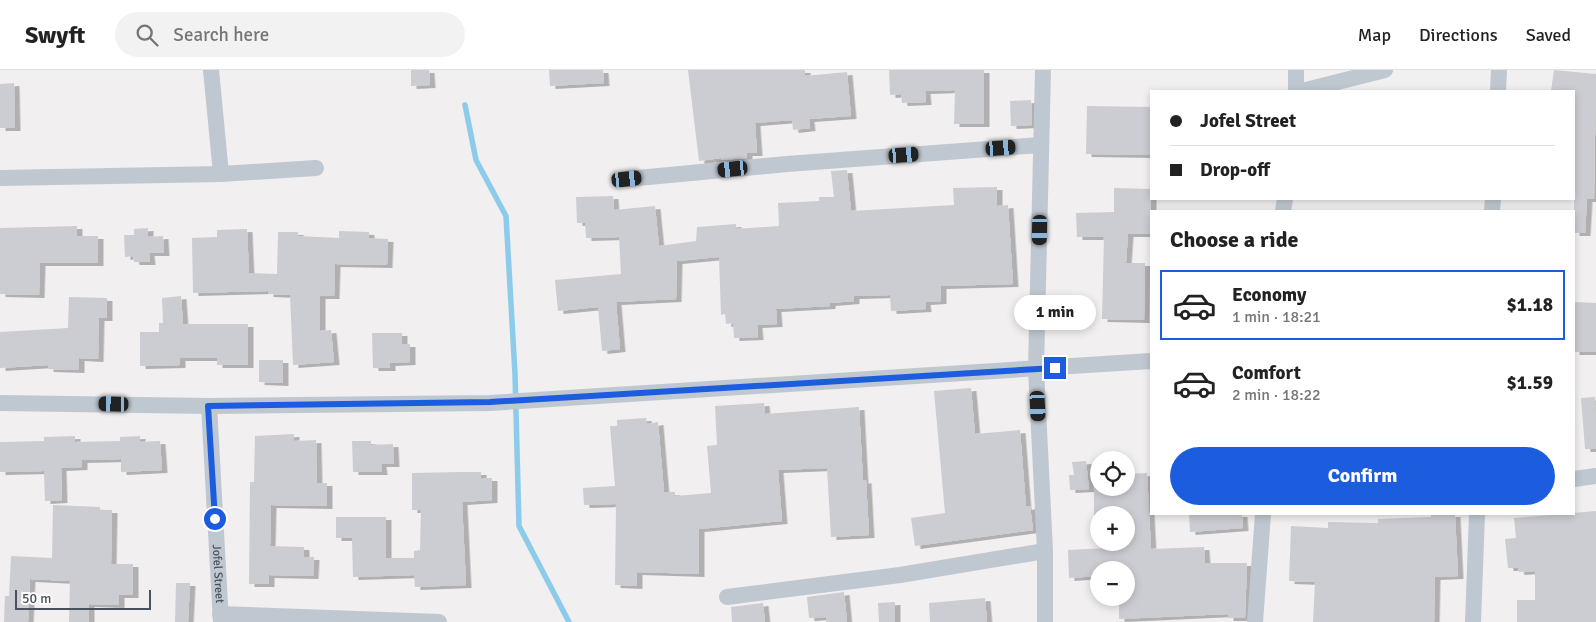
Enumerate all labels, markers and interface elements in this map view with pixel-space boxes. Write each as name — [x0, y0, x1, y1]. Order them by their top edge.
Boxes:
search box — [115, 12, 465, 57]
text: Swyft — [25, 20, 85, 50]
icon: search — [133, 21, 161, 49]
text: Search here — [173, 23, 269, 47]
text: Map — [1358, 24, 1391, 46]
text: Directions — [1419, 24, 1498, 46]
text: Saved — [1526, 24, 1571, 46]
text: Jofel Street — [1200, 109, 1296, 133]
car — [985, 139, 1016, 157]
car — [888, 146, 919, 164]
text: Drop-off — [1200, 158, 1270, 182]
car — [717, 160, 748, 178]
car — [611, 170, 642, 188]
car — [1032, 215, 1047, 245]
text: Choose a ride — [1170, 226, 1298, 253]
icon: car — [1172, 283, 1217, 328]
text: Economy — [1232, 283, 1306, 307]
text: $1.18 — [1507, 293, 1553, 317]
callout: 1 min — [1014, 296, 1096, 330]
text: 1 min — [1036, 302, 1074, 322]
text: 1 min · 18:21 — [1232, 307, 1321, 327]
route end — [1044, 357, 1066, 379]
icon: car — [1172, 361, 1217, 406]
text: Comfort — [1232, 361, 1301, 385]
text: $1.59 — [1507, 371, 1553, 395]
text: 2 min · 18:22 — [1232, 385, 1321, 405]
car — [1029, 391, 1046, 421]
car — [98, 396, 129, 412]
button: Confirm — [1170, 447, 1555, 505]
map controls — [1090, 451, 1135, 606]
button: locate — [1090, 451, 1135, 496]
button: + — [1090, 506, 1135, 551]
route start — [204, 508, 226, 530]
street label: Jofel Street — [209, 544, 227, 604]
button: − — [1090, 561, 1135, 606]
scale bar — [15, 587, 151, 610]
text: 50 m — [22, 590, 51, 607]

